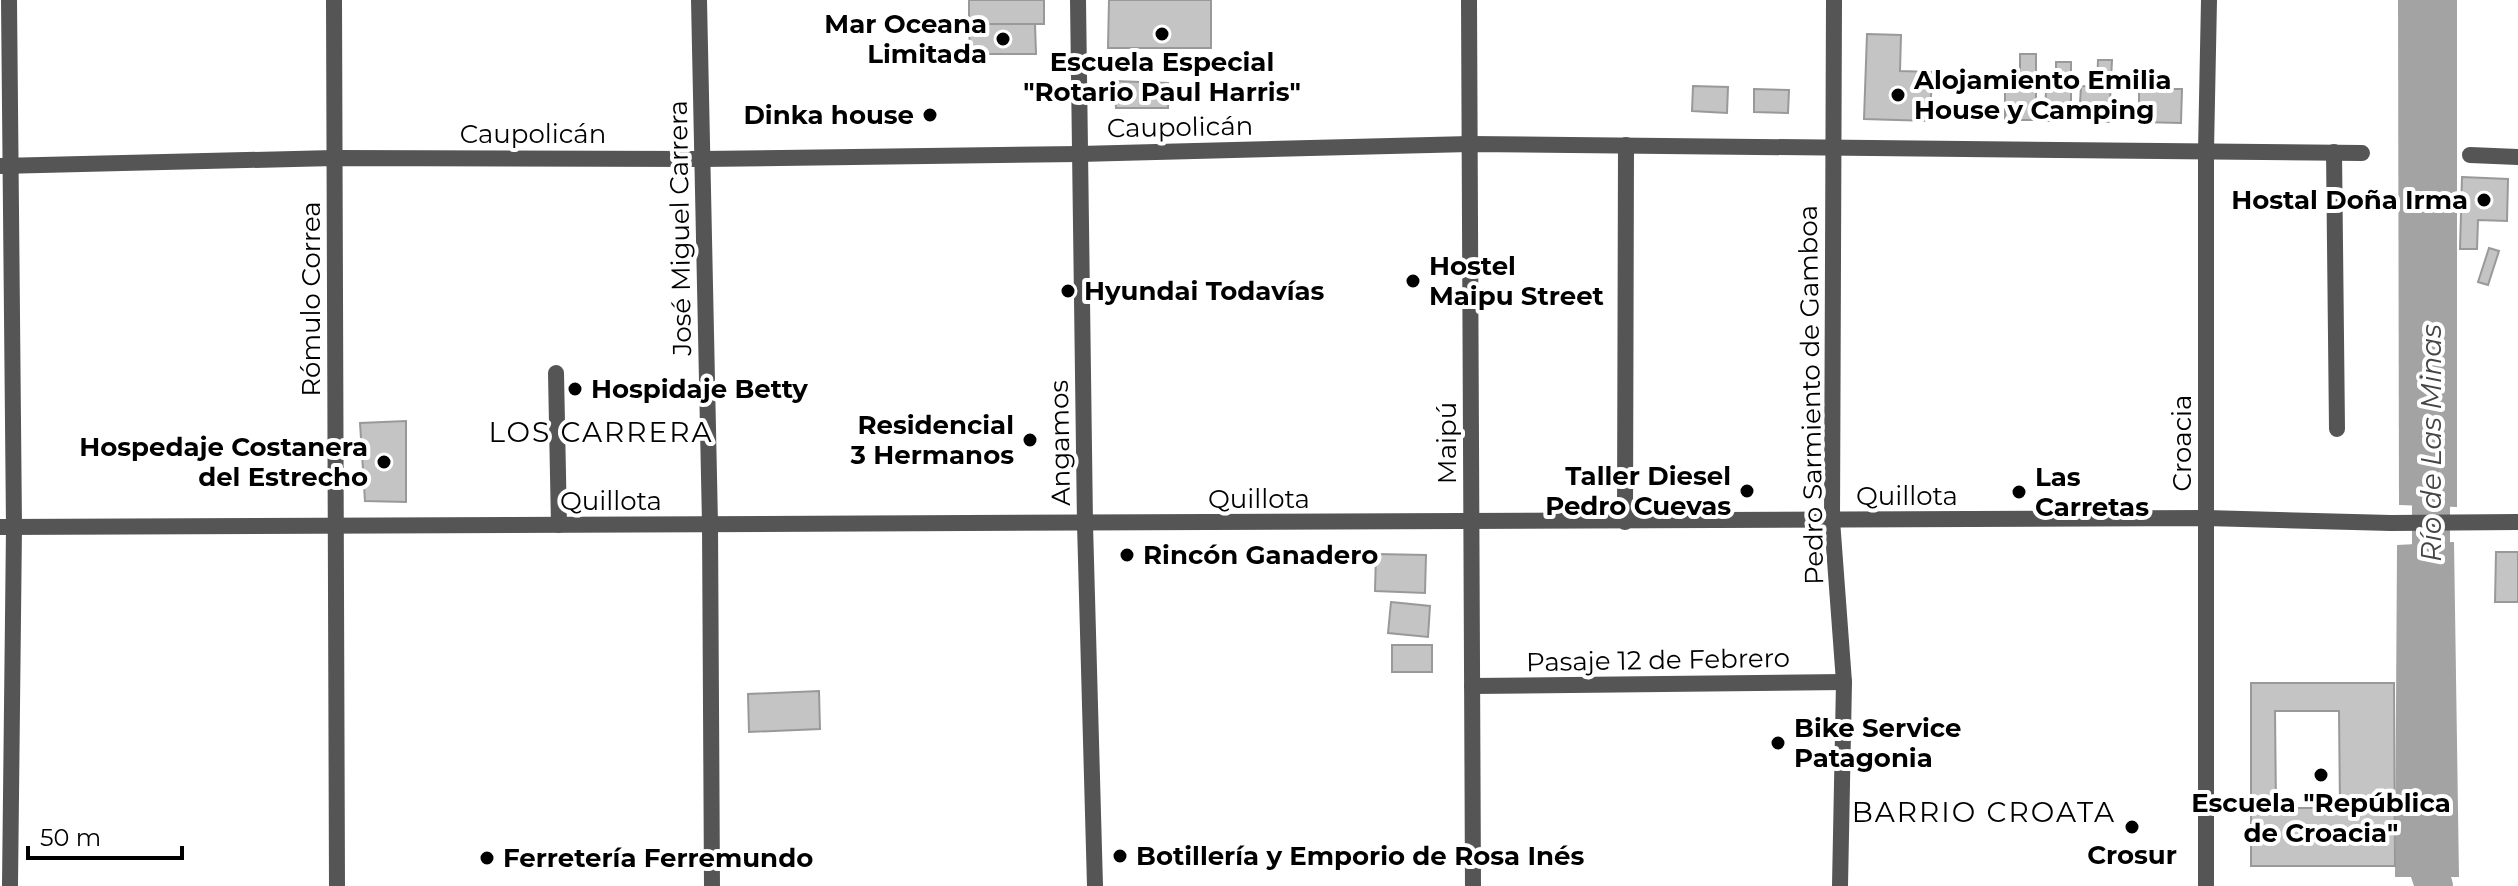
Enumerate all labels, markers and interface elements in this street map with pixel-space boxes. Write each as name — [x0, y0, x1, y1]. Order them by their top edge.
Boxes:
place label: Mar Oceana Limitada — [824, 8, 987, 70]
marker: Escuela Especial "Rotario Paul Harris" — [1153, 25, 1171, 43]
marker: Mar Oceana Limitada — [994, 30, 1012, 48]
place label: Escuela Especial "Rotario Paul Harris" — [1023, 46, 1301, 108]
place label: Alojamiento Emilia House y Camping — [1913, 64, 2172, 126]
marker: Alojamiento Emilia House y Camping — [1889, 86, 1907, 104]
place label: Dinka house — [743, 99, 914, 131]
street label: José Miguel Carrera — [662, 100, 698, 357]
marker: Dinka house — [921, 106, 939, 124]
street label: Caupolicán — [1106, 110, 1254, 144]
street label: Caupolicán — [460, 118, 606, 150]
place label: Hostal Doña Irma — [2231, 184, 2468, 216]
marker: Hostal Doña Irma — [2475, 191, 2493, 209]
street label: Rómulo Correa — [295, 201, 327, 397]
street label: Pedro Sarmiento de Gamboa — [1792, 205, 1830, 585]
place label: Hostel Maipu Street — [1429, 250, 1604, 312]
marker: Hostel Maipu Street — [1404, 272, 1422, 290]
place label: Hyundai Todavías — [1084, 275, 1325, 307]
marker: Hyundai Todavías — [1059, 282, 1077, 300]
water label: Río de Las Minas — [2414, 324, 2448, 562]
place label: Hospidaje Betty — [591, 373, 808, 405]
marker: Hospidaje Betty — [566, 380, 584, 398]
street label: Angamos — [1043, 380, 1077, 506]
street label: Croacia — [2166, 395, 2198, 491]
street label: Maipú — [1431, 402, 1463, 484]
place label: Residencial 3 Hermanos — [850, 409, 1014, 471]
district label: LOS CARRERA — [488, 415, 714, 449]
place label: Hospedaje Costanera del Estrecho — [79, 431, 368, 493]
marker: Residencial 3 Hermanos — [1021, 431, 1039, 449]
marker: Hospedaje Costanera del Estrecho — [375, 453, 393, 471]
place label: Taller Diesel Pedro Cuevas — [1545, 460, 1731, 522]
place label: Las Carretas — [2035, 461, 2149, 523]
street label: Quillota — [1856, 480, 1958, 512]
marker: Taller Diesel Pedro Cuevas — [1738, 482, 1756, 500]
street label: Quillota — [1208, 483, 1310, 515]
marker: Las Carretas — [2010, 483, 2028, 501]
street label: Quillota — [560, 485, 662, 517]
place label: Rincón Ganadero — [1143, 539, 1378, 571]
marker: Rincón Ganadero — [1118, 546, 1136, 564]
street label: Pasaje 12 de Febrero — [1526, 642, 1790, 678]
place label: Bike Service Patagonia — [1794, 712, 1961, 774]
marker: Bike Service Patagonia — [1769, 734, 1787, 752]
marker: Escuela "República de Croacia" — [2312, 766, 2330, 784]
place label: Escuela "República de Croacia" — [2191, 787, 2451, 849]
district label: BARRIO CROATA — [1852, 795, 2116, 829]
scale bar — [28, 810, 182, 860]
marker: Crosur — [2123, 818, 2141, 836]
text: 50 m — [40, 823, 101, 852]
place label: Crosur — [2087, 839, 2177, 871]
place label: Botillería y Emporio de Rosa Inés — [1136, 840, 1584, 872]
place label: Ferretería Ferremundo — [503, 842, 813, 874]
marker: Botillería y Emporio de Rosa Inés — [1111, 847, 1129, 865]
marker: Ferretería Ferremundo — [478, 849, 496, 867]

